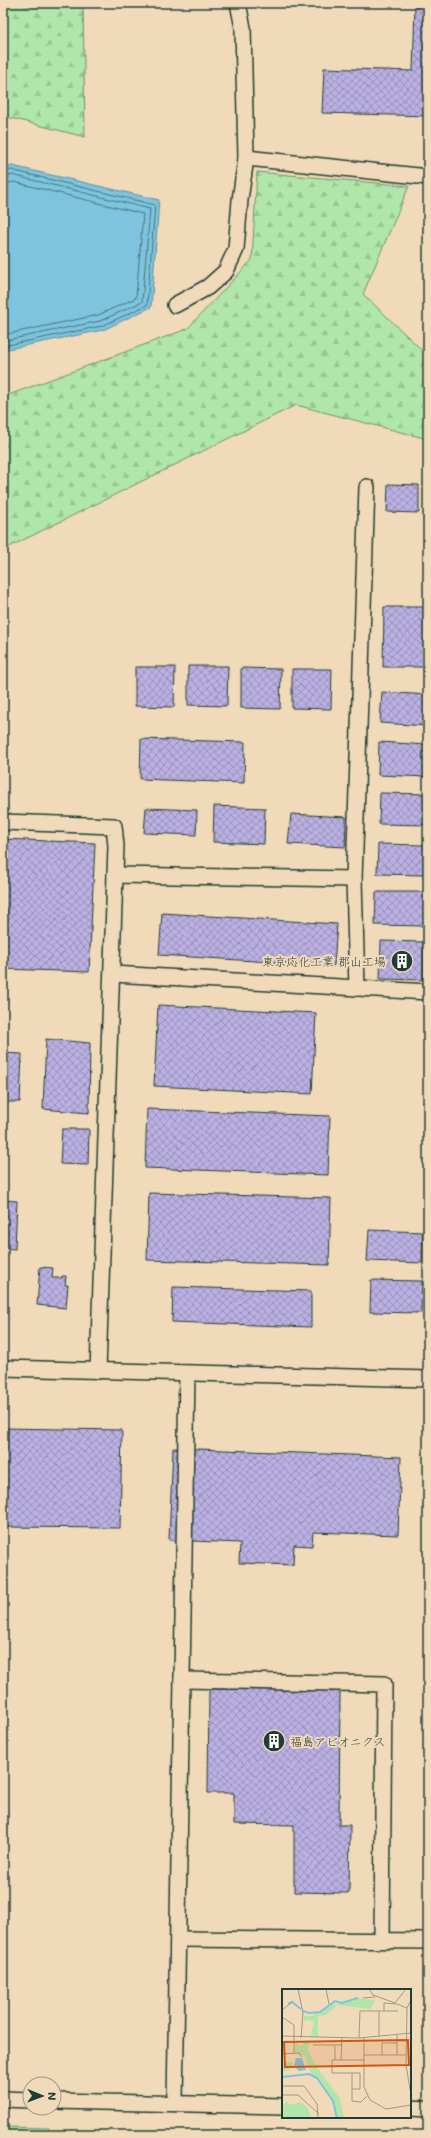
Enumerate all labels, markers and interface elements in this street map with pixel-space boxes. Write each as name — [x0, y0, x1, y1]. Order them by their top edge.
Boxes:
building icon: 東京応化工業 郡山工場 — [389, 948, 415, 974]
place label: 東京応化工業 郡山工場 — [262, 953, 386, 969]
building icon: 福島アビオニクス — [261, 1728, 287, 1754]
place label: 福島アビオニクス — [290, 1733, 386, 1749]
inset map — [282, 1989, 411, 2118]
north arrow — [22, 2076, 62, 2116]
text: N — [45, 2092, 60, 2100]

